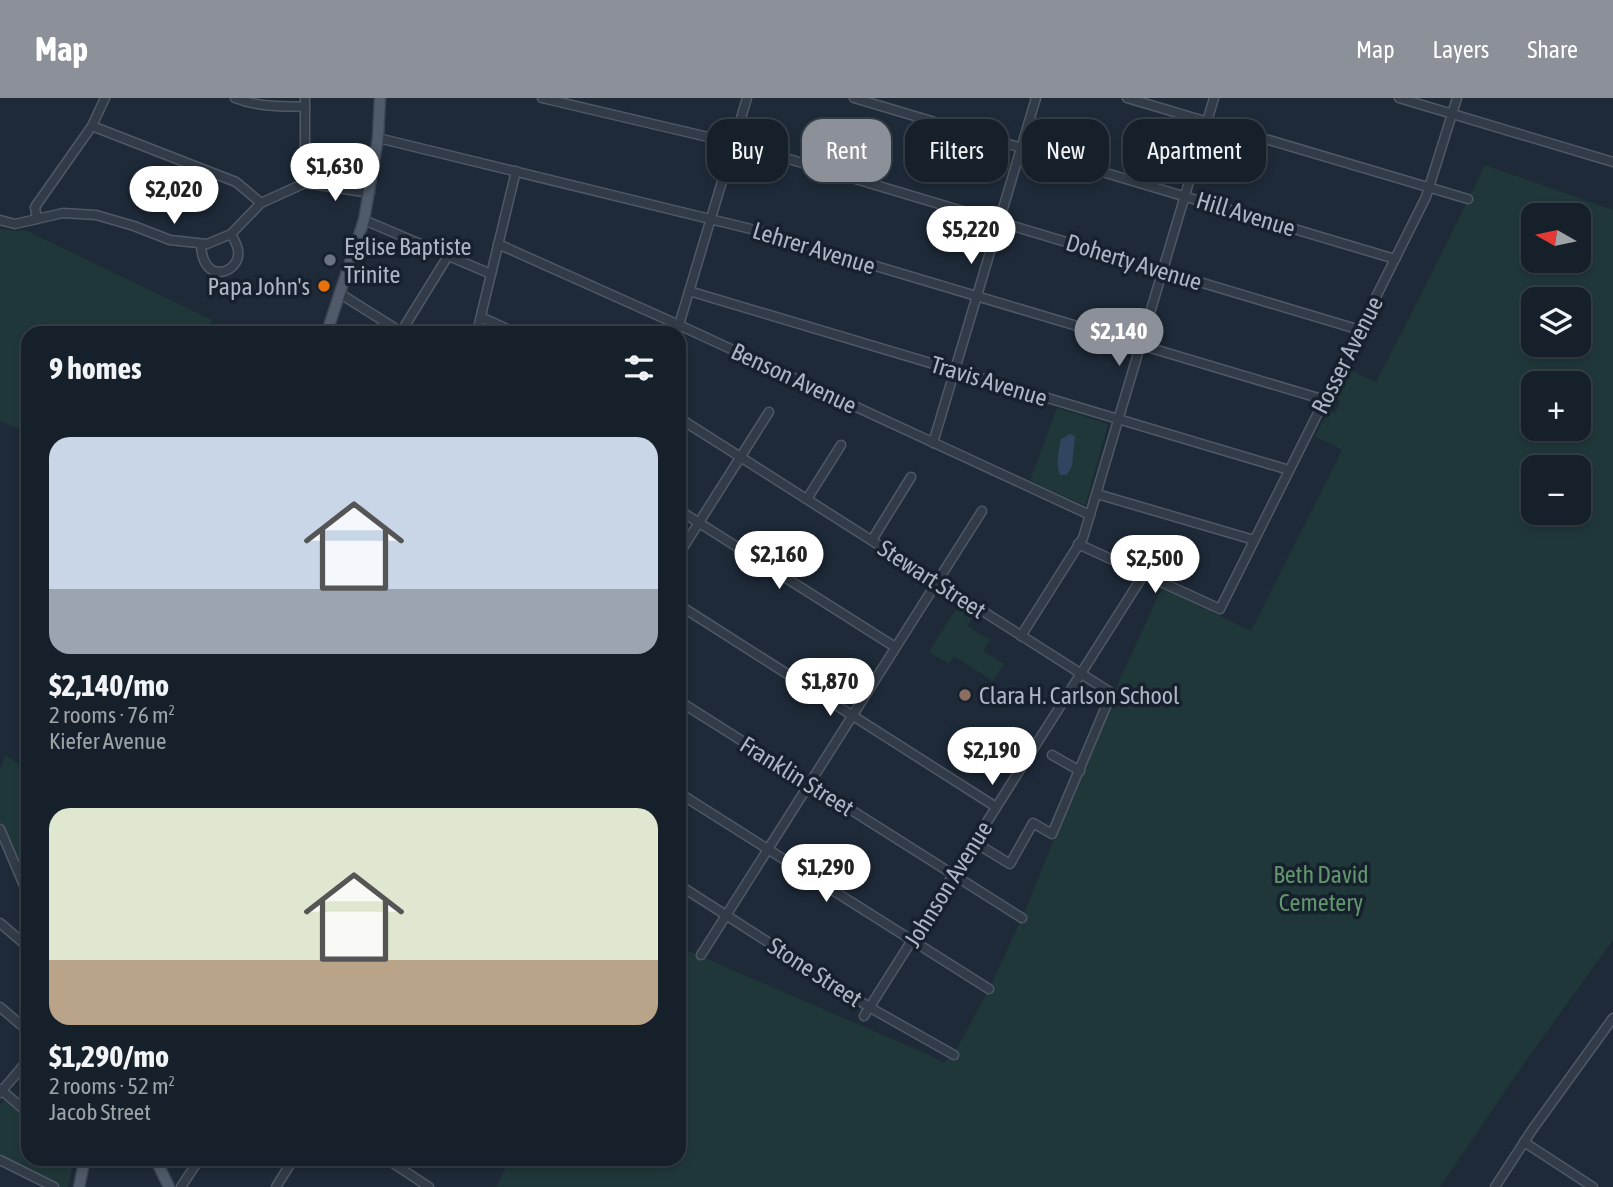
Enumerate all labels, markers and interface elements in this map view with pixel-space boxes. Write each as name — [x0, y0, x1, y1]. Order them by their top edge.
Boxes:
text: Map — [35, 30, 88, 68]
text: Map — [1356, 36, 1395, 63]
text: Layers — [1433, 36, 1489, 63]
text: Share — [1527, 36, 1578, 63]
chip: Buy — [707, 119, 788, 182]
chip: Rent — [802, 119, 891, 182]
chip: Filters — [905, 119, 1008, 182]
chip: New — [1022, 119, 1109, 182]
chip: Apartment — [1123, 119, 1266, 182]
pin: $1,630 — [278, 144, 392, 203]
text: $1,630 — [307, 153, 364, 179]
pin: $2,020 — [117, 166, 231, 226]
text: $2,020 — [146, 176, 203, 202]
street label: Hill Avenue — [1193, 186, 1299, 242]
north arrow — [1521, 203, 1591, 273]
map controls — [1521, 203, 1591, 525]
pin: $5,220 — [914, 206, 1028, 266]
text: $5,220 — [943, 216, 1000, 242]
street label: Lehrer Avenue — [750, 217, 878, 279]
street label: Doherty Avenue — [1063, 229, 1205, 295]
place label: Eglise Baptiste Trinite — [344, 233, 471, 288]
marker: Eglise Baptiste Trinite — [322, 252, 338, 268]
place label: Papa John's — [208, 273, 310, 300]
marker: Papa John's — [316, 278, 332, 294]
button: layers — [1521, 287, 1591, 357]
street label: Rosser Avenue — [1306, 292, 1388, 418]
pin: $2,140 — [1062, 308, 1176, 368]
text: $2,140 — [1091, 318, 1148, 344]
street label: Benson Avenue — [727, 337, 861, 419]
icon: filters — [620, 349, 658, 387]
street label: Travis Avenue — [927, 350, 1051, 412]
text: 9 homes — [49, 351, 142, 385]
button: + — [1521, 371, 1591, 441]
button: − — [1521, 455, 1591, 525]
icon: home — [291, 483, 417, 609]
pin: $2,160 — [722, 532, 836, 591]
street label: Stewart Street — [873, 534, 991, 624]
pin: $2,500 — [1098, 536, 1212, 595]
text: $2,160 — [751, 541, 808, 567]
text: $2,500 — [1127, 545, 1184, 571]
pin: $1,870 — [773, 658, 887, 718]
text: $2,140/mo — [49, 668, 169, 702]
text: $1,870 — [802, 668, 859, 694]
place label: Clara H. Carlson School — [979, 682, 1180, 709]
marker: Clara H. Carlson School — [957, 687, 973, 703]
text: 2 rooms · 76 m² — [49, 702, 175, 728]
text: Kiefer Avenue — [49, 728, 166, 754]
pin: $2,190 — [935, 728, 1049, 787]
street label: Franklin Street — [735, 730, 859, 822]
text: $2,190 — [964, 737, 1021, 763]
street label: Johnson Avenue — [899, 816, 997, 952]
pin: $1,290 — [769, 844, 883, 904]
icon: home — [291, 854, 417, 980]
text: $1,290 — [798, 854, 855, 880]
park label: Beth David Cemetery — [1273, 861, 1369, 916]
street label: Stone Street — [763, 932, 867, 1012]
text: $1,290/mo — [49, 1039, 169, 1073]
text: 2 rooms · 52 m² — [49, 1073, 175, 1099]
text: Jacob Street — [49, 1099, 151, 1125]

